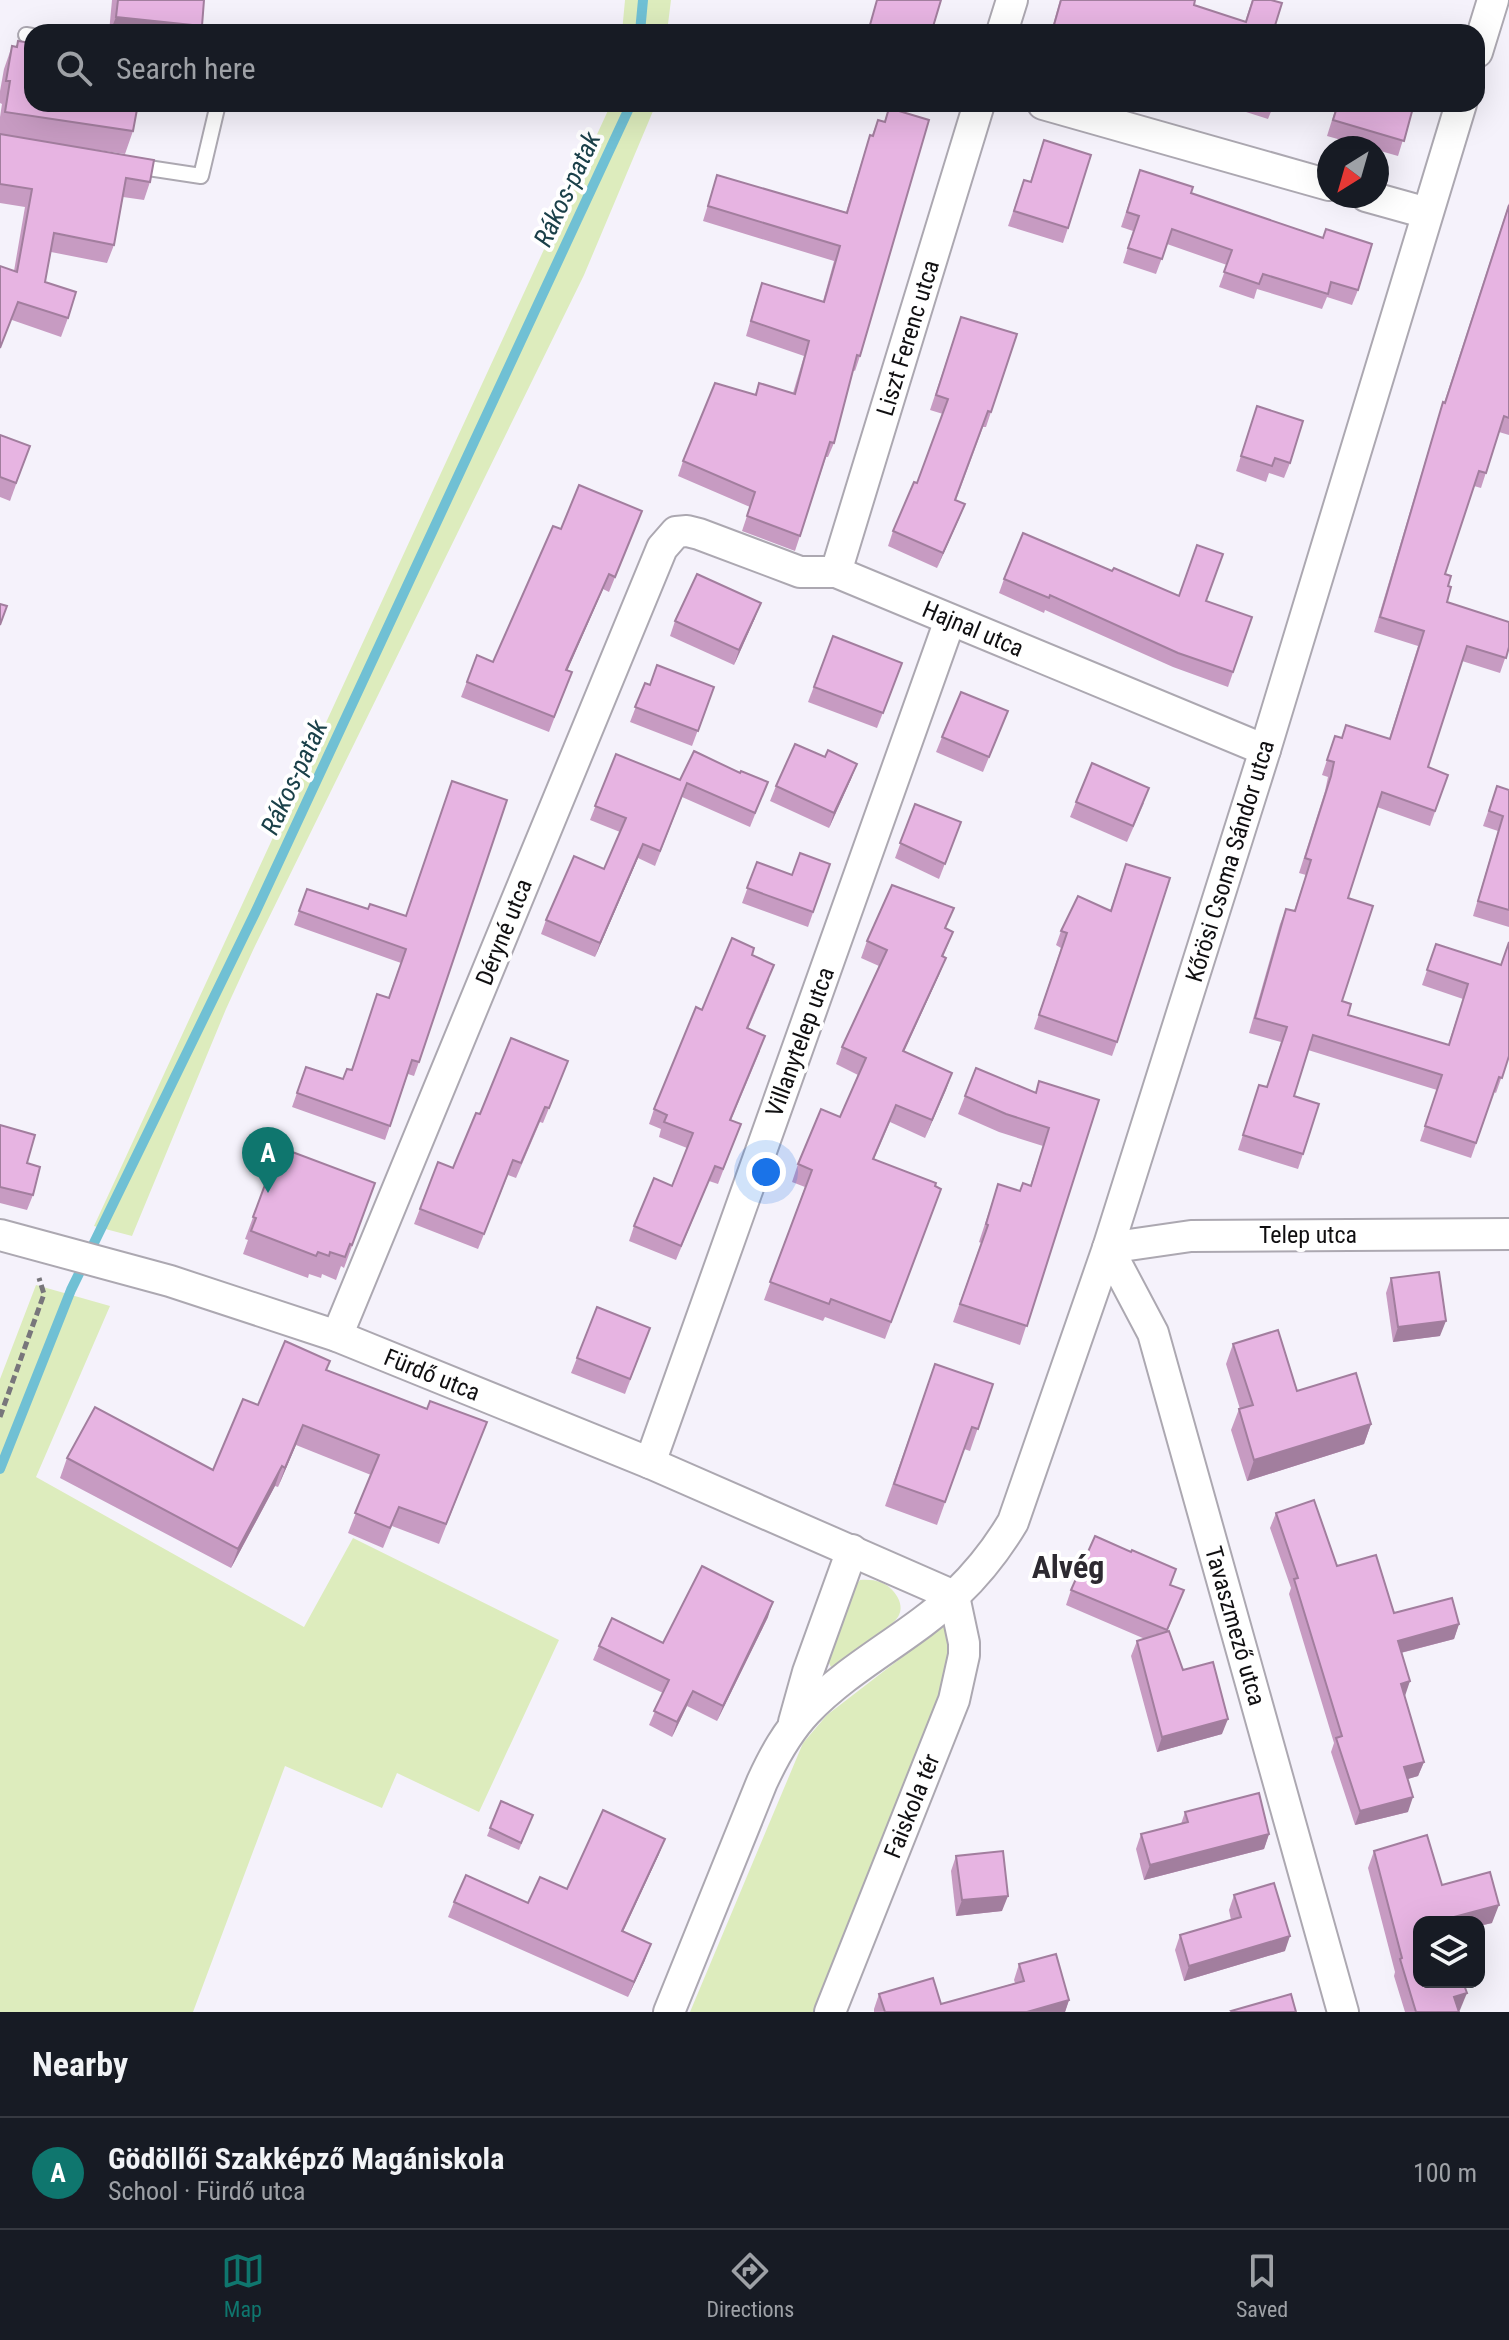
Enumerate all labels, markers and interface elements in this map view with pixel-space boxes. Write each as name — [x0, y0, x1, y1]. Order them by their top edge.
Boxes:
search box — [24, 24, 1485, 112]
icon: search — [52, 46, 96, 90]
text: Search here — [116, 51, 256, 86]
water label: Rákos-patak — [527, 126, 607, 251]
north arrow — [1317, 136, 1389, 208]
street label: Liszt Ferenc utca — [871, 257, 945, 419]
street label: Hajnal utca — [918, 595, 1028, 663]
water label: Rákos-patak — [254, 714, 334, 839]
street label: Kőrösi Csoma Sándor utca — [1180, 737, 1280, 985]
street label: Déryné utca — [470, 875, 538, 989]
street label: Villanytelep utca — [760, 964, 840, 1120]
pin: A — [242, 1127, 294, 1193]
your location — [746, 1152, 786, 1192]
street label: Telep utca — [1259, 1221, 1357, 1249]
street label: Fürdő utca — [380, 1343, 484, 1407]
street label: Tavaszmező utca — [1199, 1543, 1271, 1709]
district label: Alvég — [1032, 1548, 1104, 1586]
street label: Faiskola tér — [878, 1750, 946, 1862]
map controls — [1413, 1916, 1485, 1988]
button: layers — [1413, 1916, 1485, 1988]
text: Nearby — [32, 2044, 128, 2084]
text: Gödöllői Szakképző Magániskola — [108, 2141, 504, 2176]
text: A — [50, 2158, 66, 2188]
text: 100 m — [1413, 2158, 1477, 2188]
text: School · Fürdő utca — [108, 2176, 306, 2206]
tab: Map — [221, 2249, 265, 2322]
tab: Directions — [706, 2249, 794, 2322]
tab: Saved — [1236, 2249, 1288, 2322]

